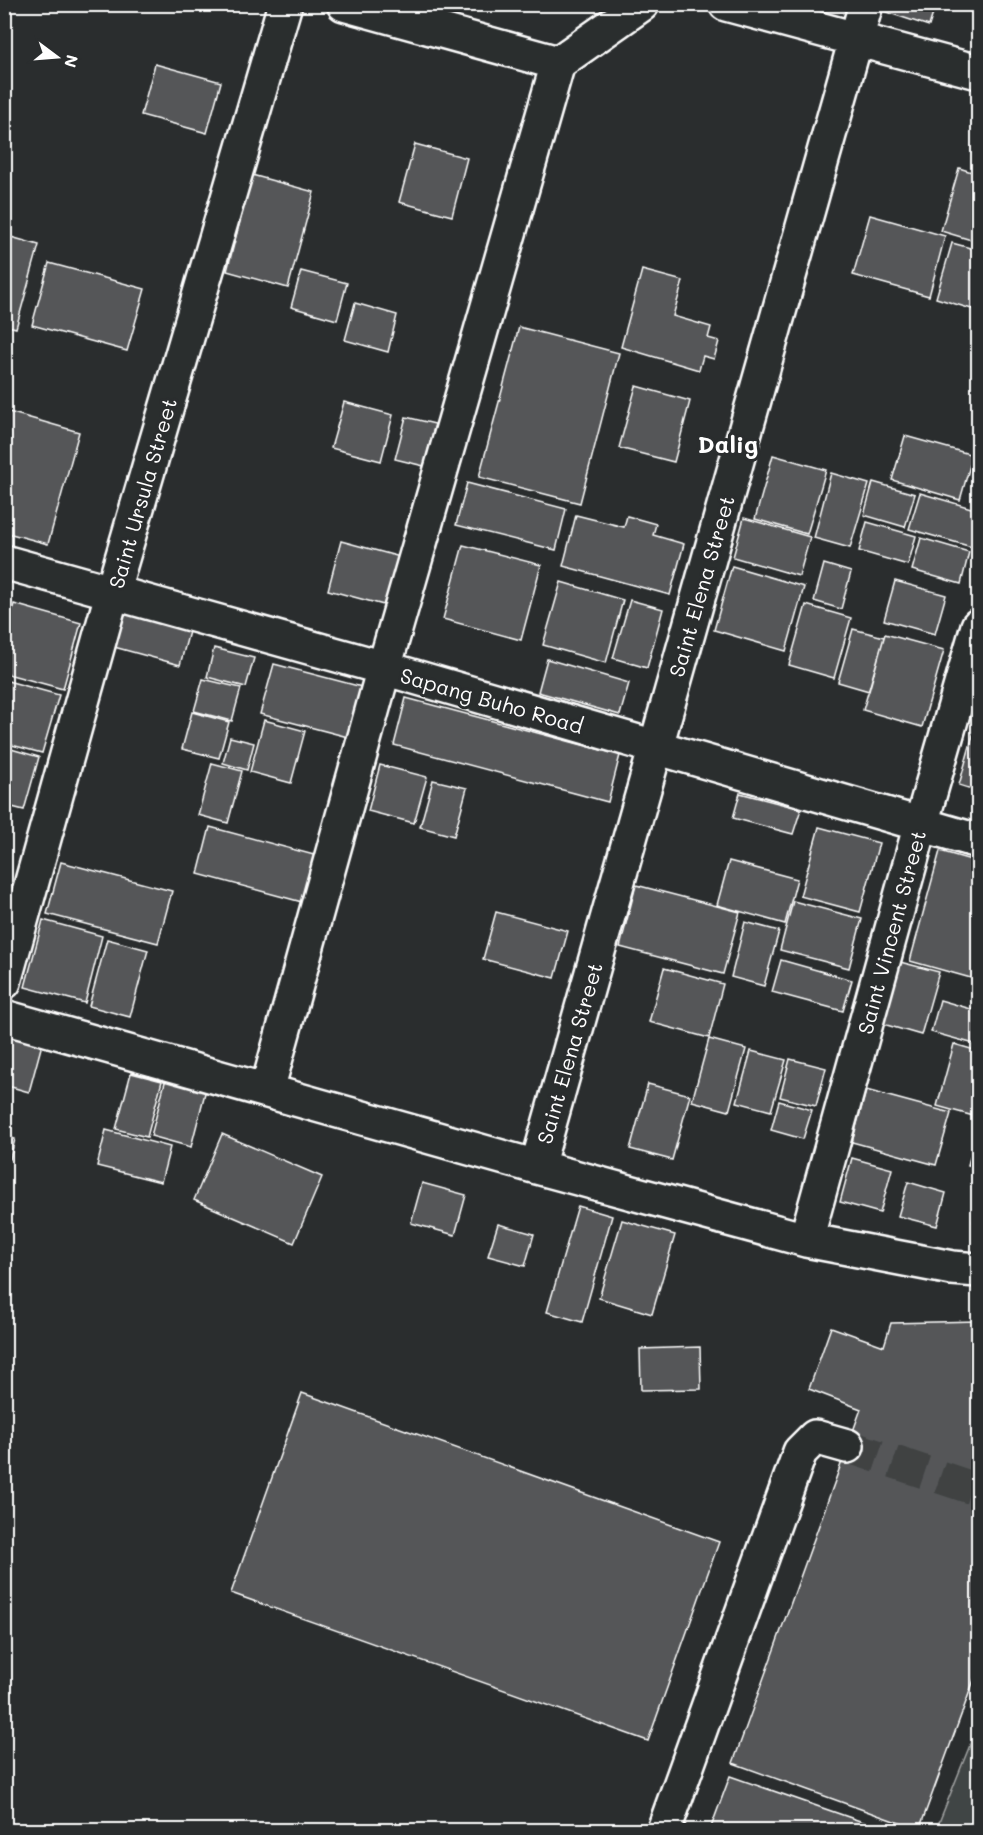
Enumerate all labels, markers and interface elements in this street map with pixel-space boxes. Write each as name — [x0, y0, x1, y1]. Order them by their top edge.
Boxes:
north arrow — [27, 27, 87, 87]
text: N — [60, 53, 84, 70]
street label: Saint Ursula Street — [102, 395, 182, 591]
district label: Dalig — [698, 428, 758, 459]
street label: Saint Elena Street — [662, 492, 740, 680]
street label: Sapang Buho Road — [397, 661, 587, 739]
street label: Saint Vincent Street — [851, 827, 931, 1037]
street label: Saint Elena Street — [530, 959, 608, 1147]

